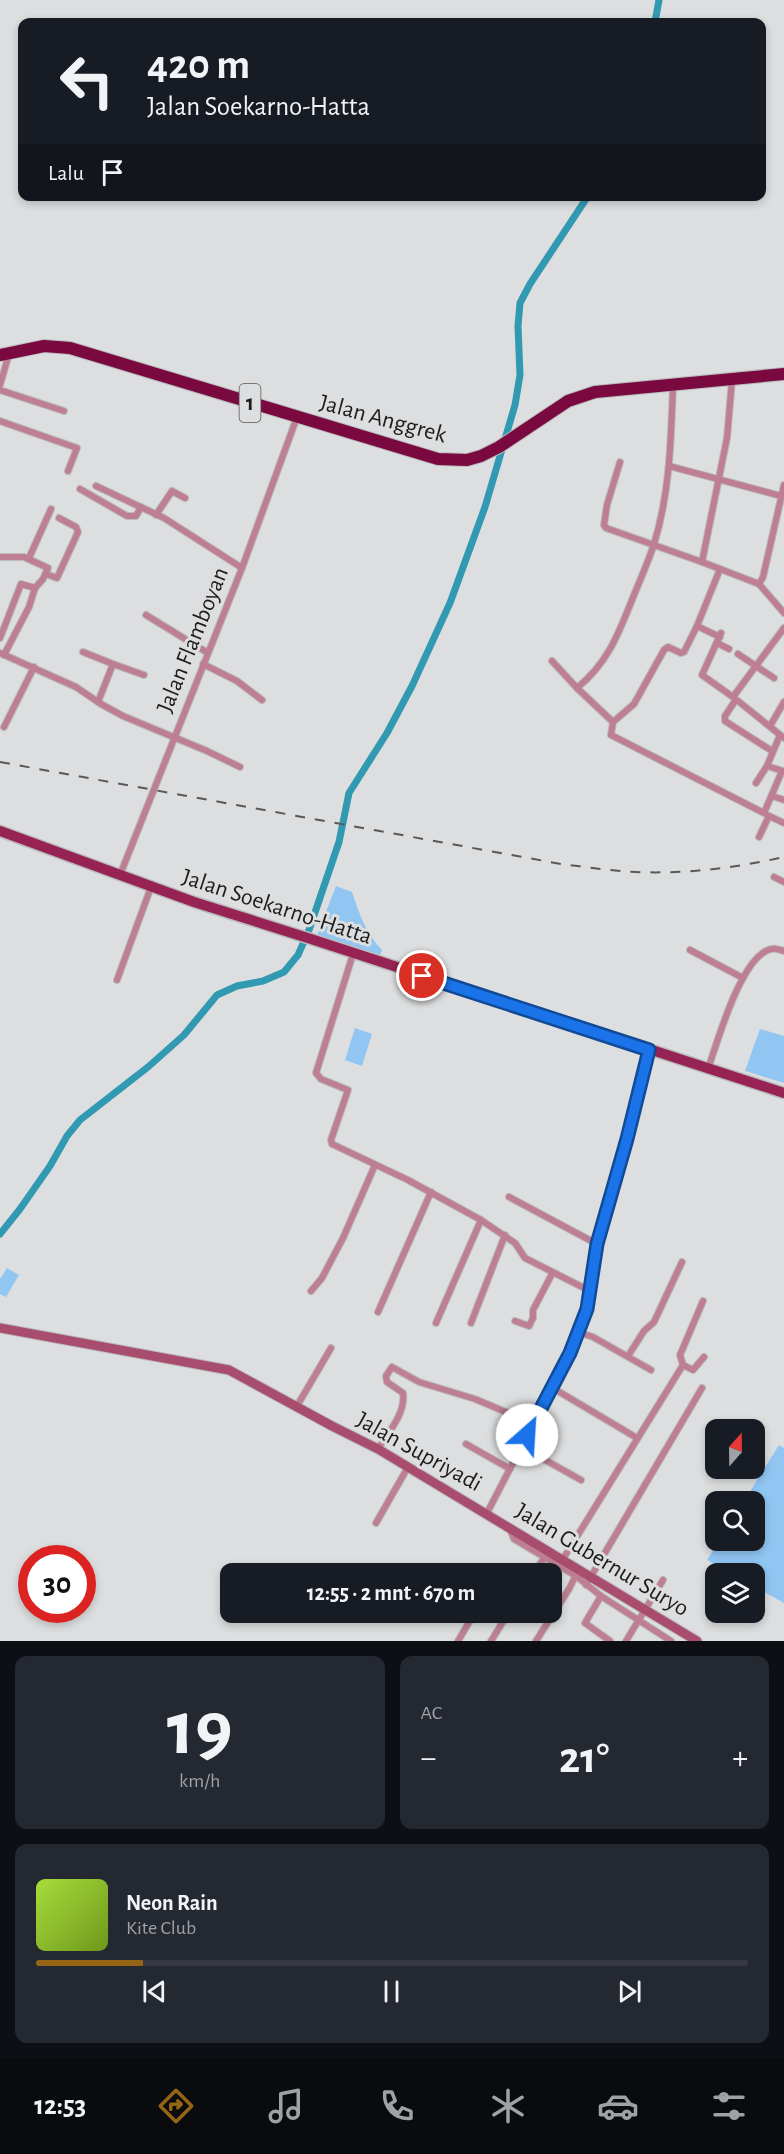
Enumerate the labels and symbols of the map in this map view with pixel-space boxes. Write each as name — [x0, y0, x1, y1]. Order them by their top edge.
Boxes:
road number: 1 — [240, 384, 260, 422]
street label: Jalan Anggrek — [317, 391, 449, 447]
street label: Jalan Flamboyan — [153, 564, 233, 716]
street label: Jalan Soekarno-Hatta — [179, 865, 375, 949]
pin — [396, 950, 447, 1001]
position arrow — [495, 1403, 559, 1467]
street label: Jalan Supriyadi — [352, 1408, 486, 1496]
north arrow — [705, 1419, 765, 1479]
street label: Jalan Gubernur Suryo — [511, 1499, 693, 1621]
speed limit sign: 30 — [18, 1545, 96, 1623]

